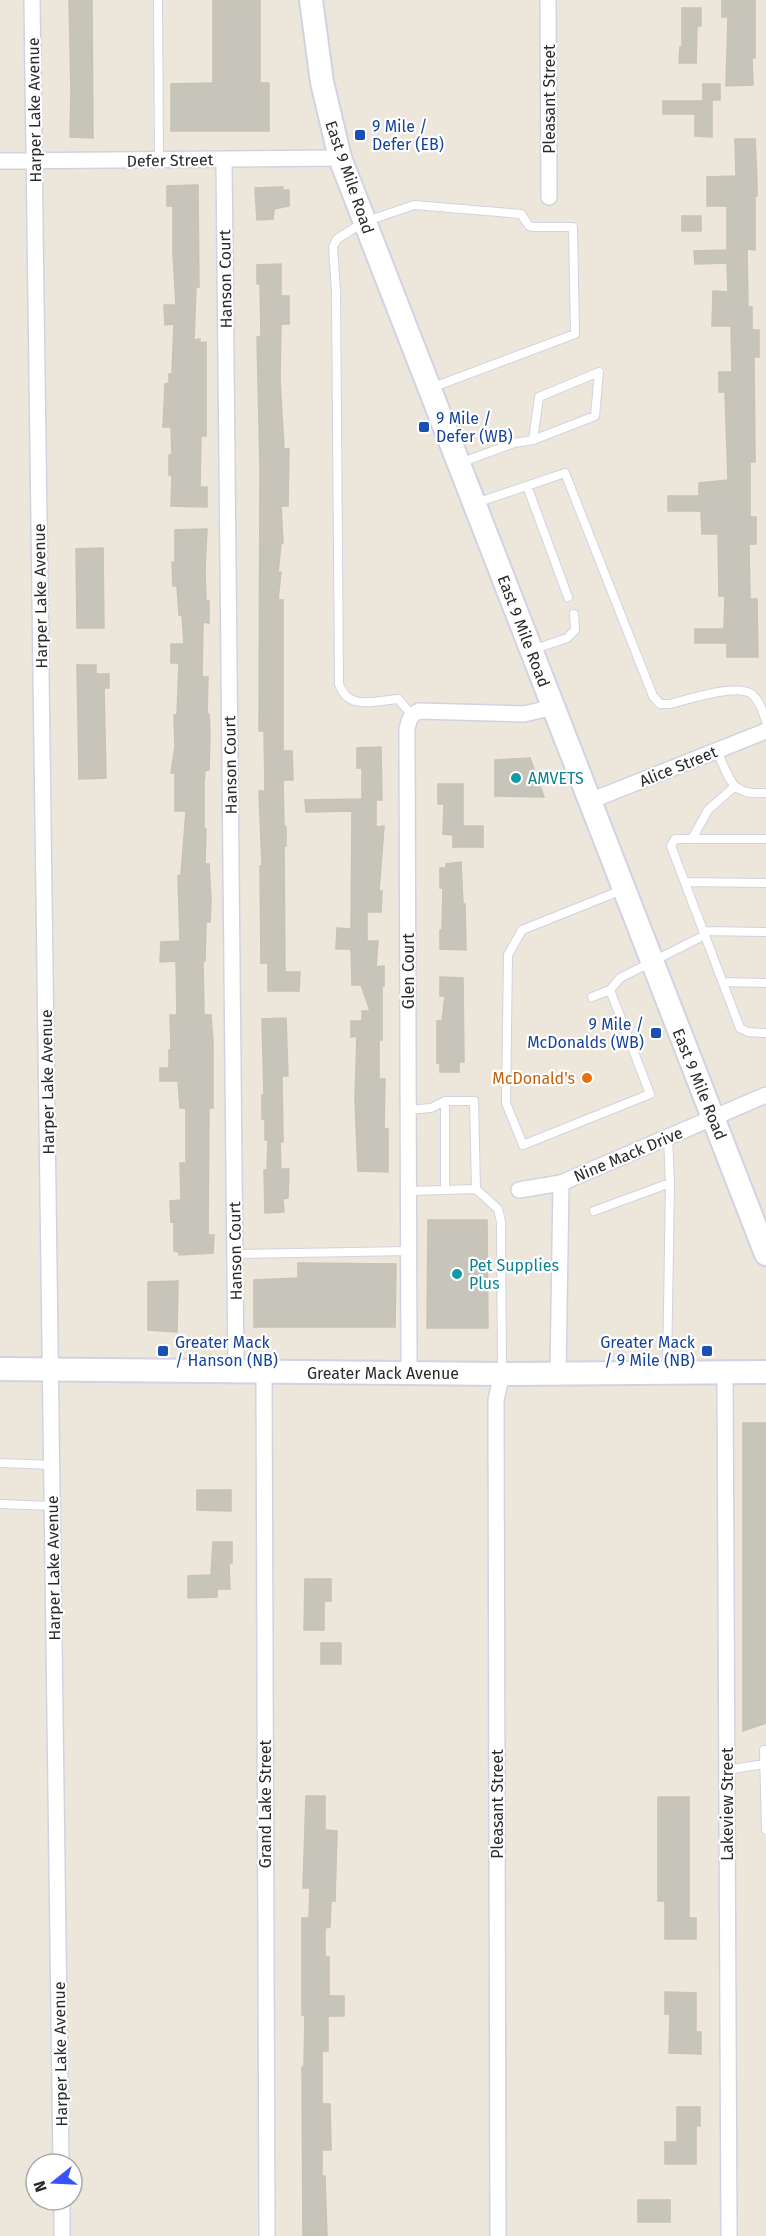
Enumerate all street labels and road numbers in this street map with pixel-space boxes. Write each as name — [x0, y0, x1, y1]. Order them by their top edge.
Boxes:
street label: Harper Lake Avenue — [24, 37, 45, 183]
street label: Pleasant Street — [540, 44, 559, 154]
street label: East 9 Mile Road — [321, 118, 378, 236]
street label: Defer Street — [126, 150, 214, 171]
street label: Hanson Court — [215, 229, 236, 328]
street label: Harper Lake Avenue — [30, 523, 51, 669]
street label: East 9 Mile Road — [493, 572, 554, 690]
street label: Hanson Court — [220, 715, 241, 814]
street label: Alice Street — [637, 742, 720, 791]
street label: Glen Court — [399, 933, 418, 1009]
street label: Harper Lake Avenue — [37, 1009, 58, 1155]
street label: East 9 Mile Road — [669, 1026, 731, 1143]
street label: Nine Mack Drive — [571, 1123, 686, 1186]
street label: Hanson Court — [225, 1201, 246, 1300]
street label: Greater Mack Avenue — [307, 1364, 459, 1383]
street label: Harper Lake Avenue — [43, 1495, 64, 1641]
street label: Grand Lake Street — [256, 1740, 275, 1868]
street label: Lakeview Street — [718, 1747, 737, 1861]
street label: Pleasant Street — [488, 1749, 507, 1859]
street label: Harper Lake Avenue — [50, 1981, 71, 2127]

